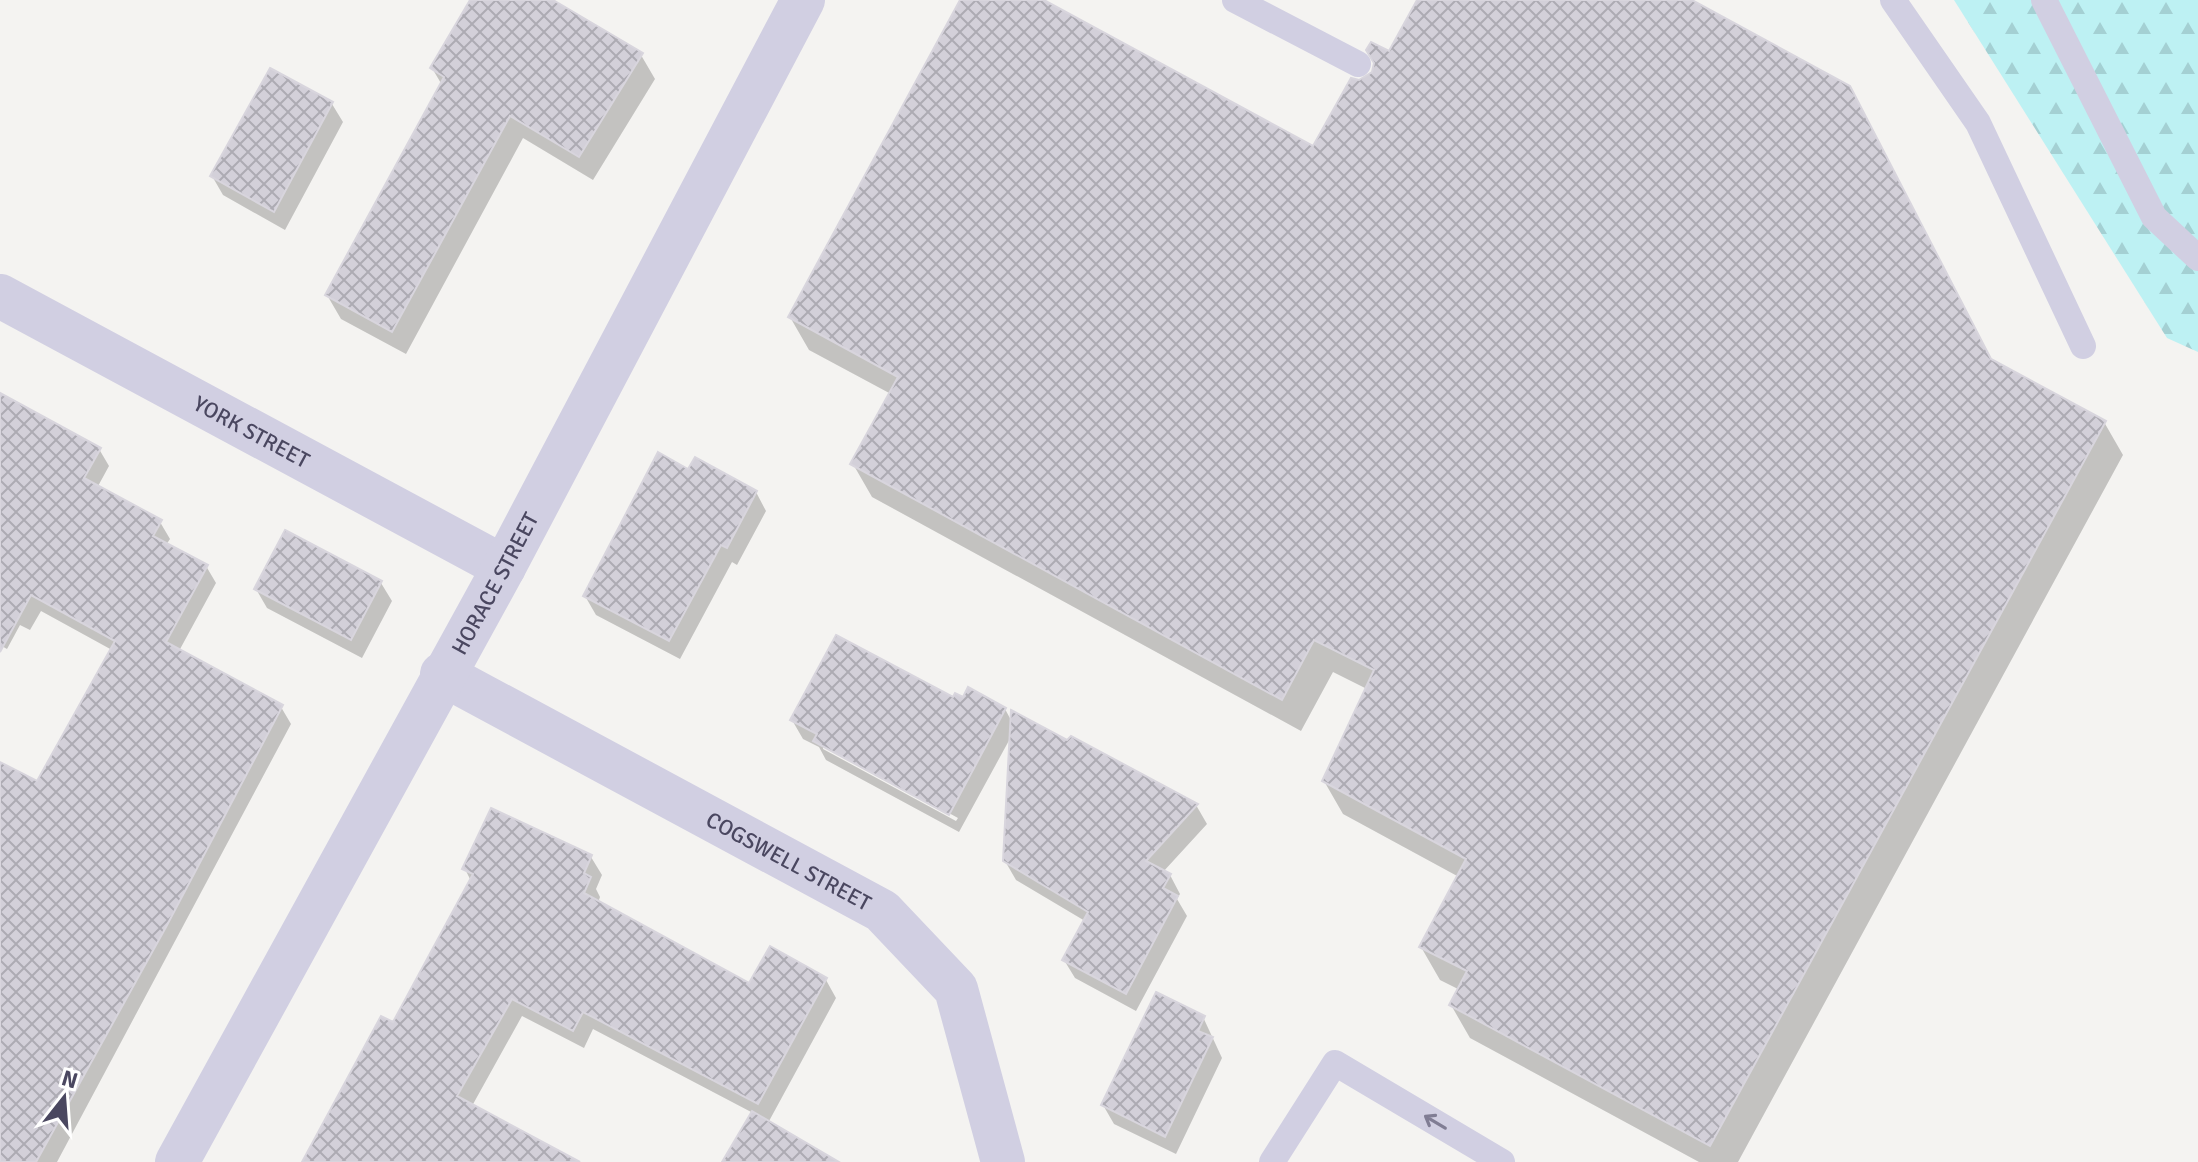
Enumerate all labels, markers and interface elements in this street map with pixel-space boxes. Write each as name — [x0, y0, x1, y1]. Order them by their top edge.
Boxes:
street label: YORK STREET — [189, 389, 315, 474]
street label: HORACE STREET — [445, 508, 544, 659]
street label: COGSWELL STREET — [702, 805, 876, 916]
north arrow — [24, 1058, 104, 1138]
text: N — [58, 1064, 81, 1095]
one-way arrow — [1424, 1114, 1447, 1130]

